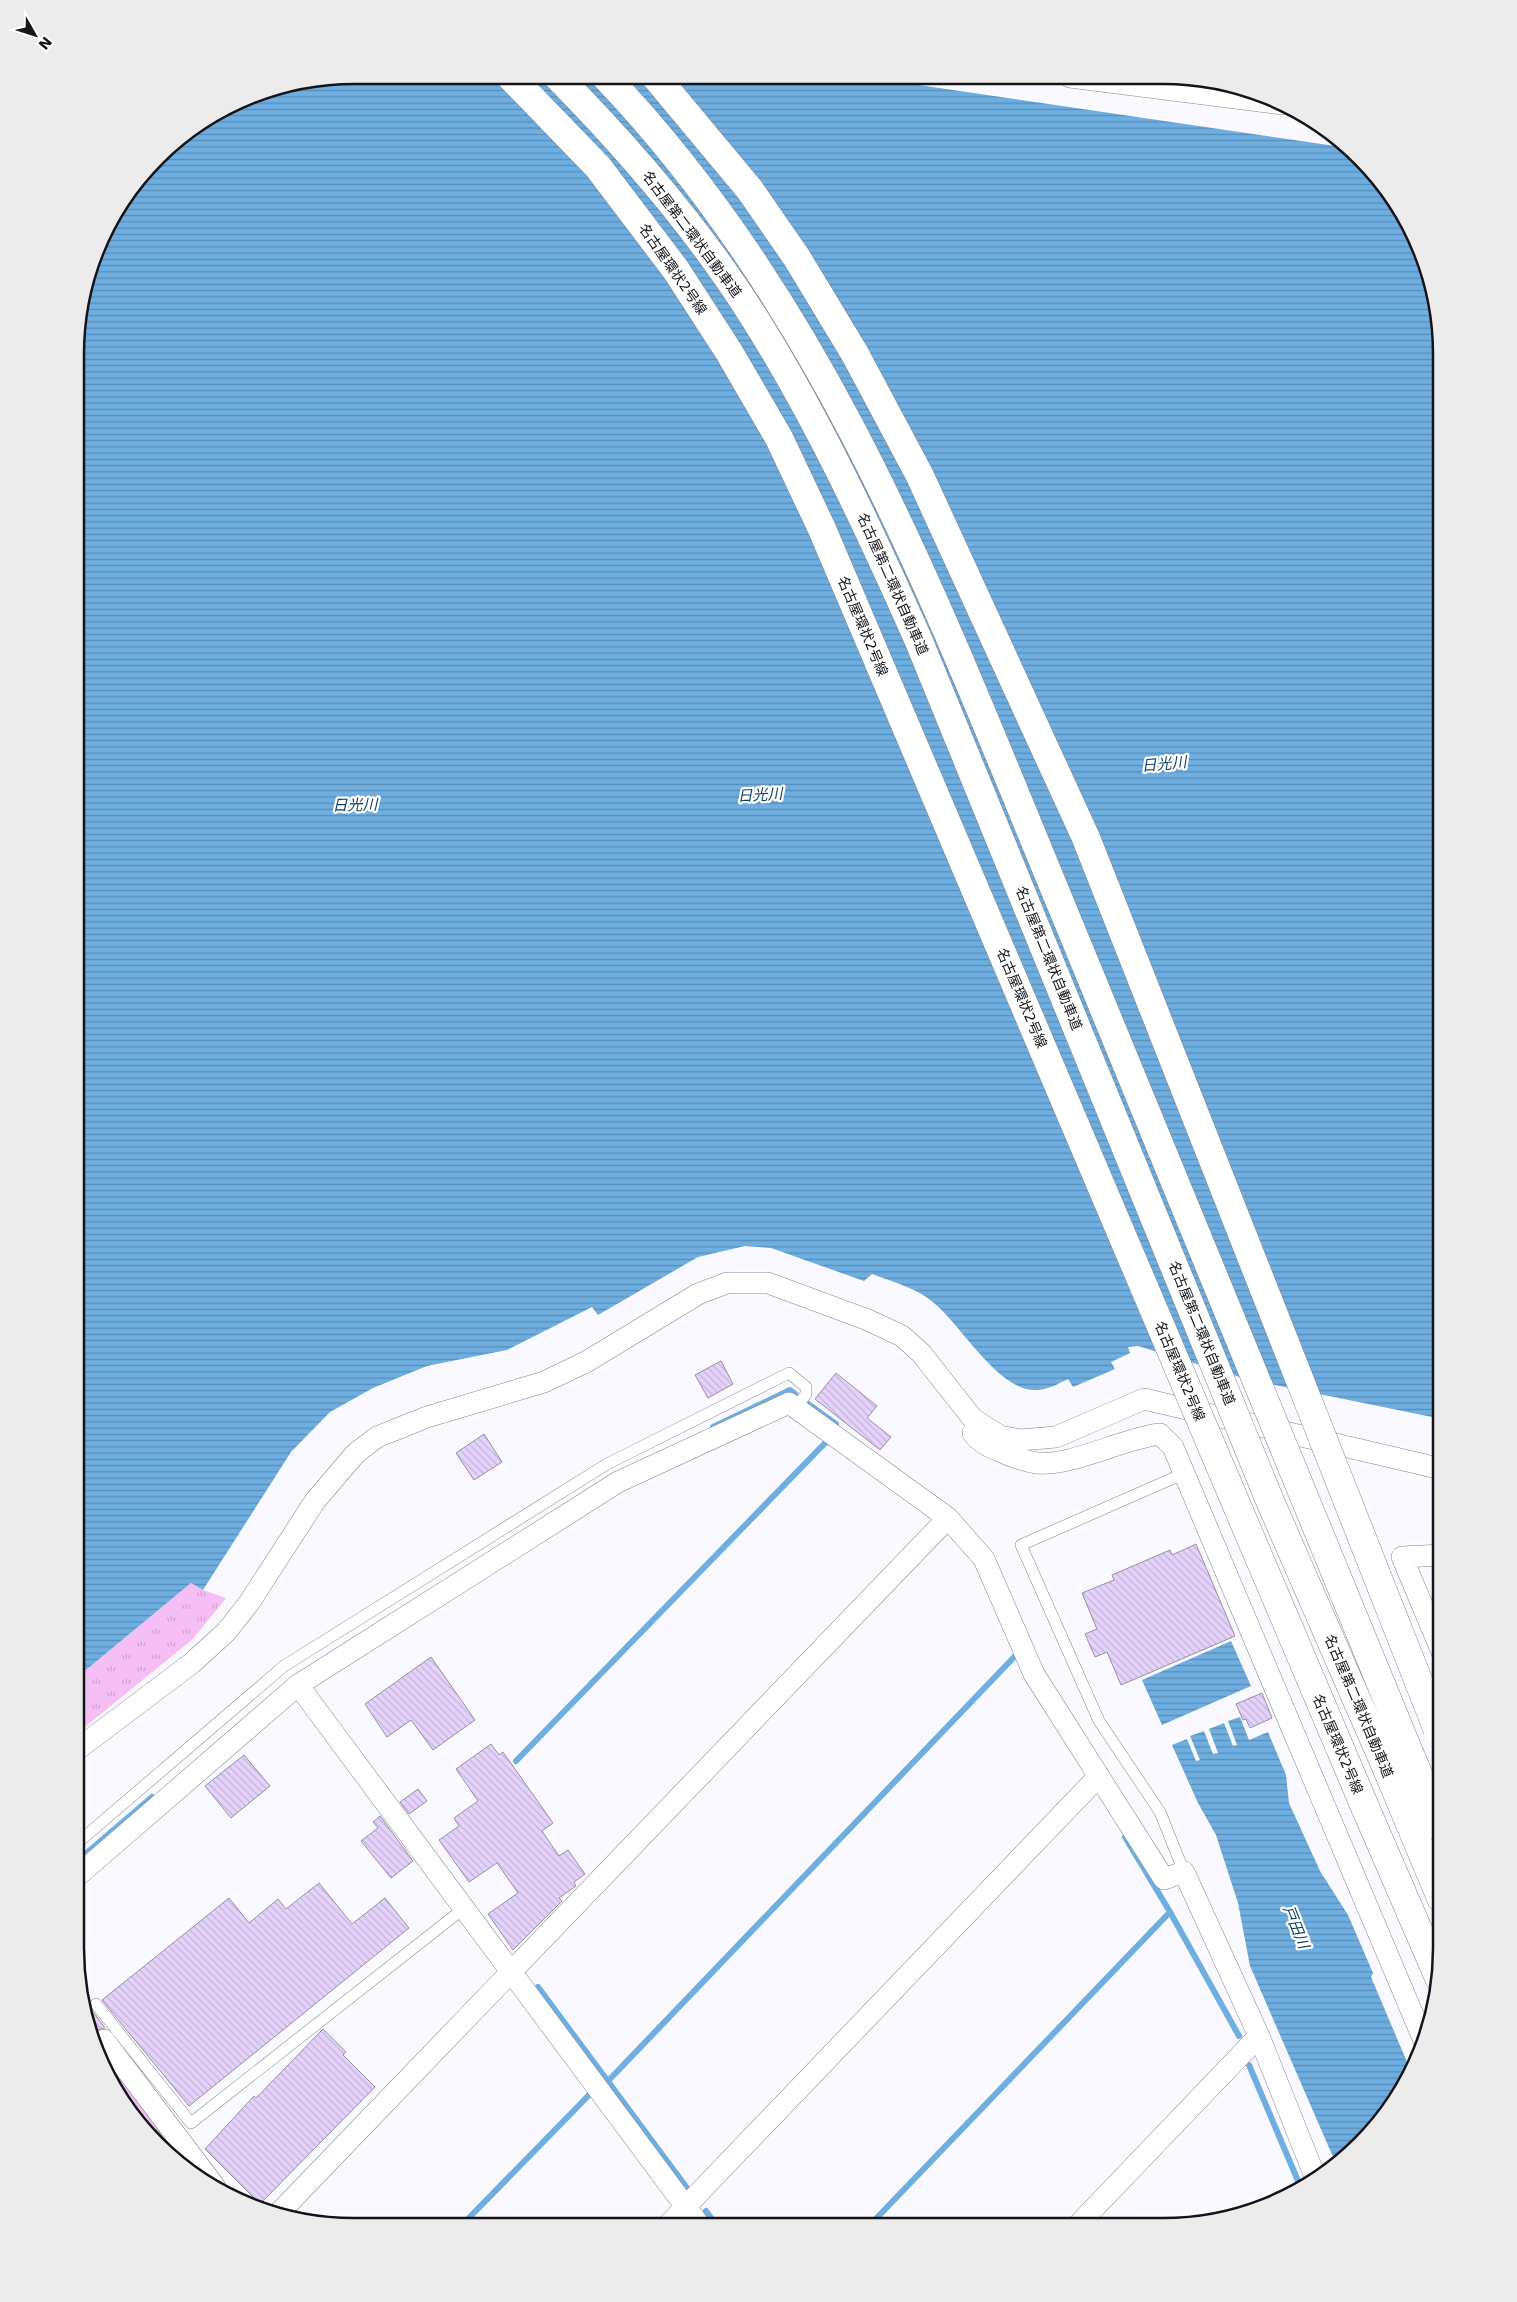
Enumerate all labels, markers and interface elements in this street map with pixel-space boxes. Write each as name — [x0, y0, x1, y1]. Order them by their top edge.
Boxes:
north arrow — [10, 10, 60, 60]
text: N — [35, 34, 55, 53]
street label: 名古屋第二環状自動車道 — [639, 168, 745, 300]
street label: 名古屋環状2号線 — [636, 221, 710, 317]
street label: 名古屋第二環状自動車道 — [854, 510, 932, 658]
street label: 名古屋環状2号線 — [835, 574, 891, 678]
water label: 日光川 — [1141, 753, 1189, 775]
water label: 日光川 — [737, 785, 785, 805]
water label: 日光川 — [332, 796, 380, 814]
street label: 名古屋第二環状自動車道 — [1013, 884, 1085, 1032]
street label: 名古屋環状2号線 — [994, 946, 1050, 1050]
street label: 名古屋第二環状自動車道 — [1166, 1259, 1238, 1407]
street label: 名古屋環状2号線 — [1152, 1319, 1208, 1423]
street label: 名古屋第二環状自動車道 — [1322, 1632, 1396, 1780]
street label: 名古屋環状2号線 — [1310, 1692, 1366, 1796]
water label: 戸田川 — [1279, 1903, 1314, 1953]

